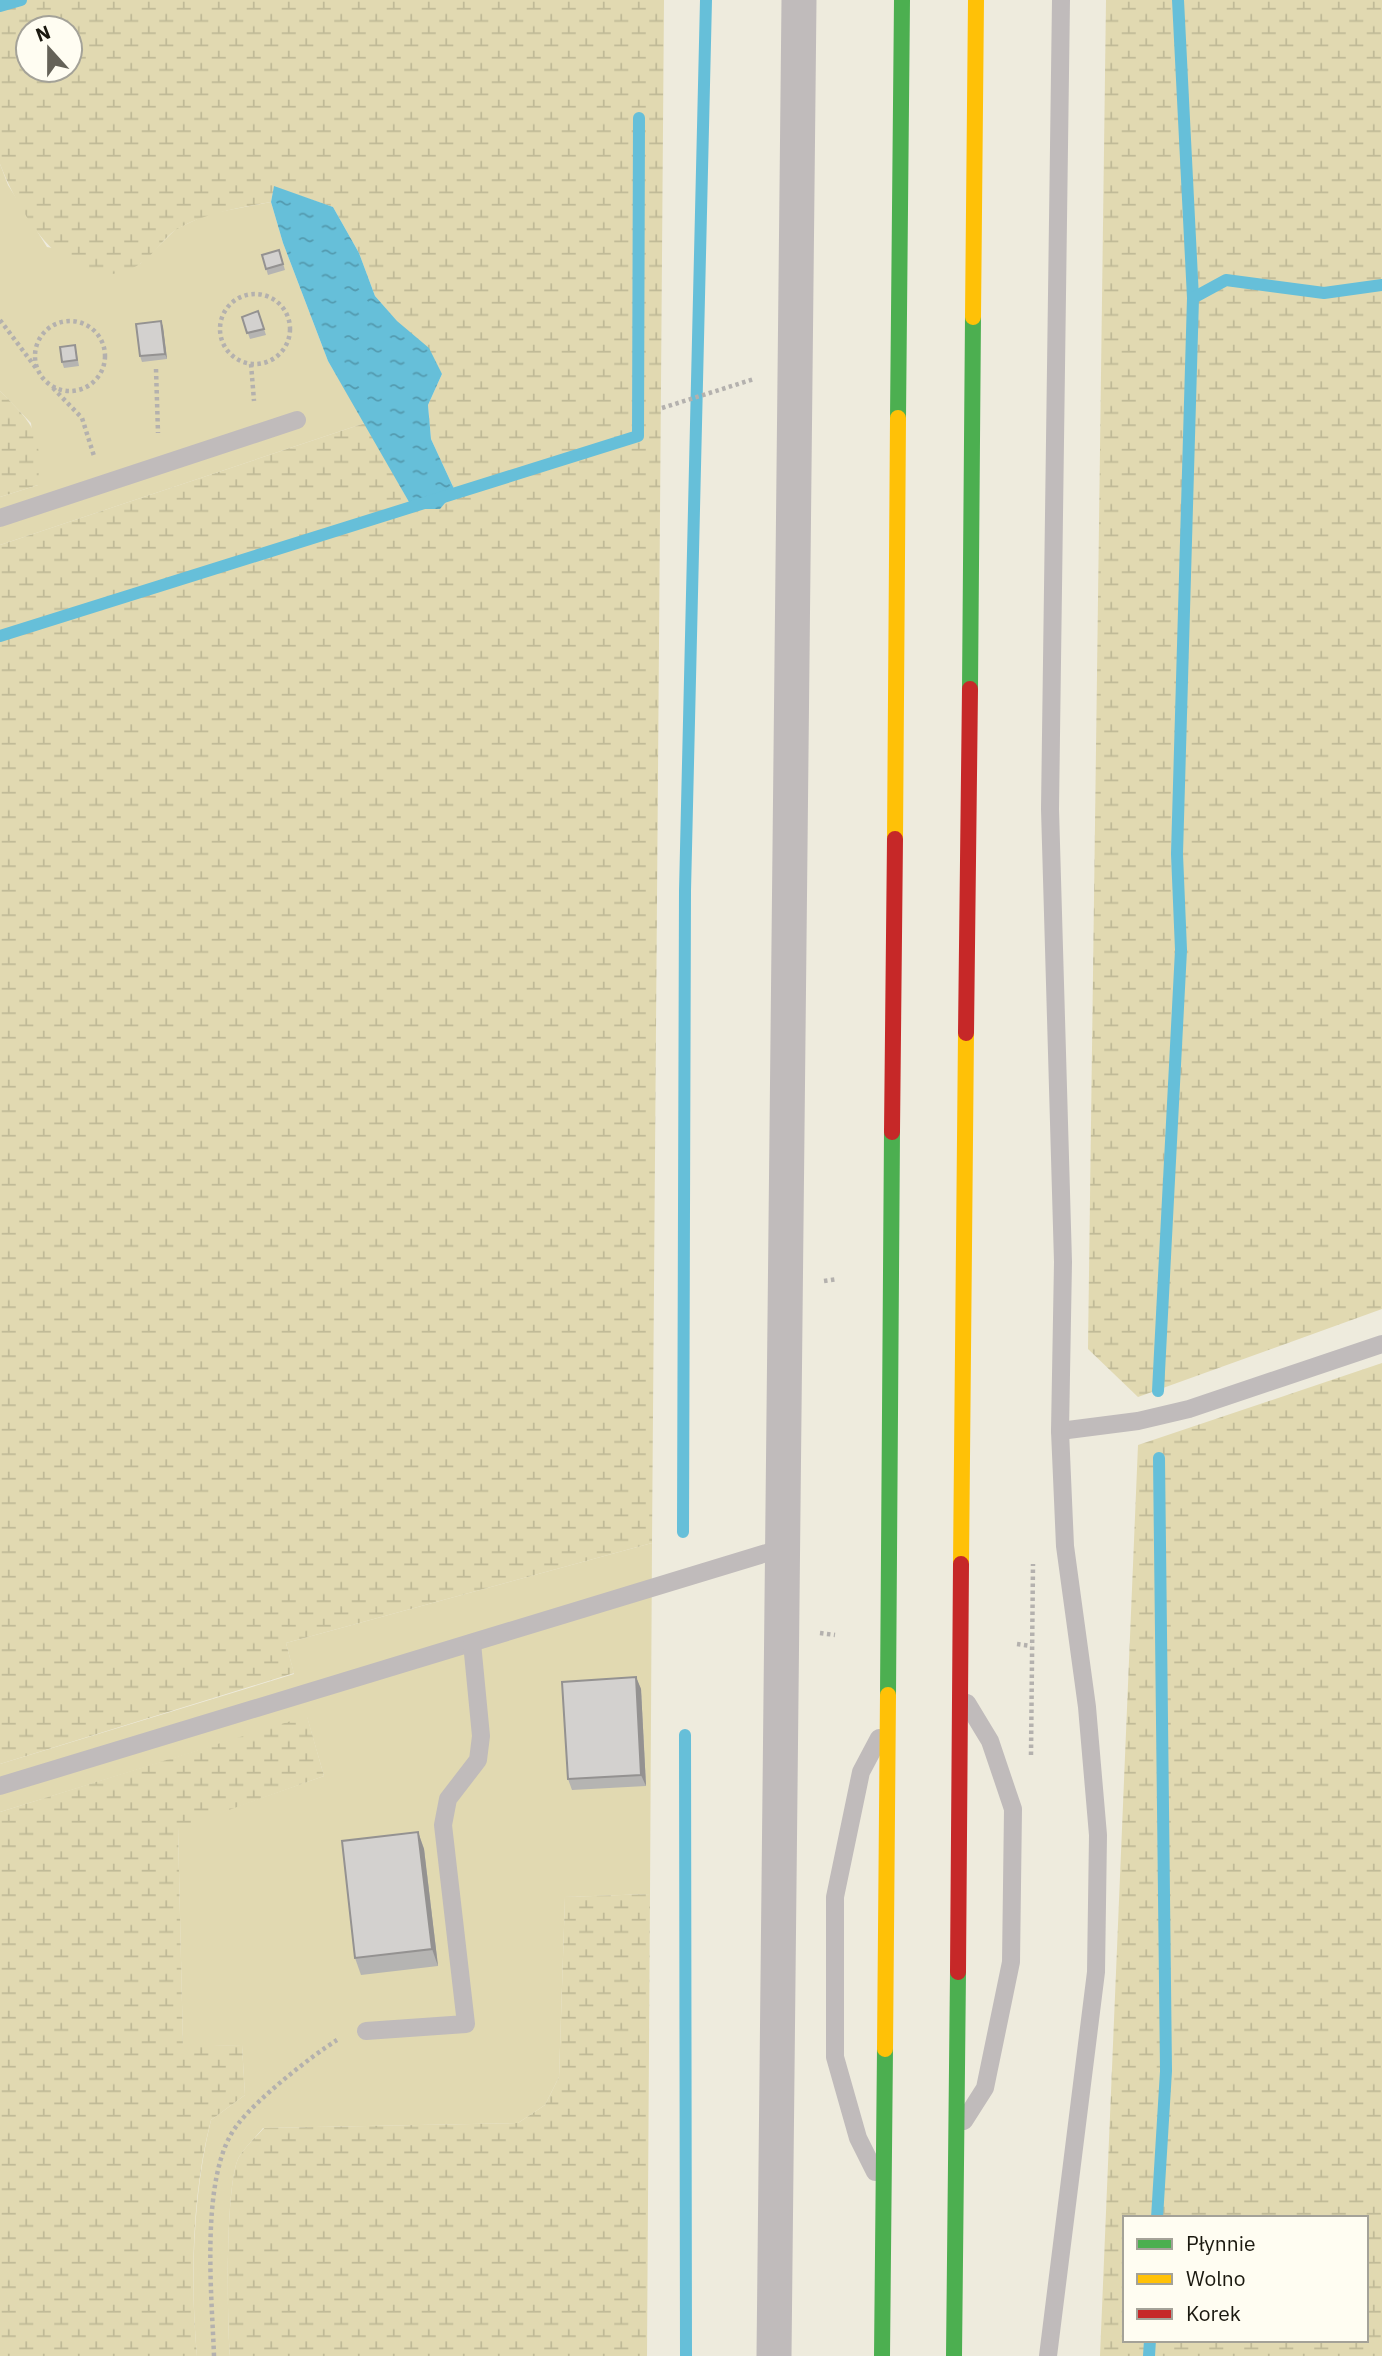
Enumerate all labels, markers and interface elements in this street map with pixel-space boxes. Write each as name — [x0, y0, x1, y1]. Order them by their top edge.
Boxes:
north arrow — [14, 14, 84, 84]
text: N — [32, 19, 54, 47]
legend — [1123, 2216, 1368, 2342]
text: Płynnie — [1186, 2229, 1255, 2257]
text: Wolno — [1186, 2264, 1246, 2292]
text: Korek — [1186, 2299, 1241, 2327]

